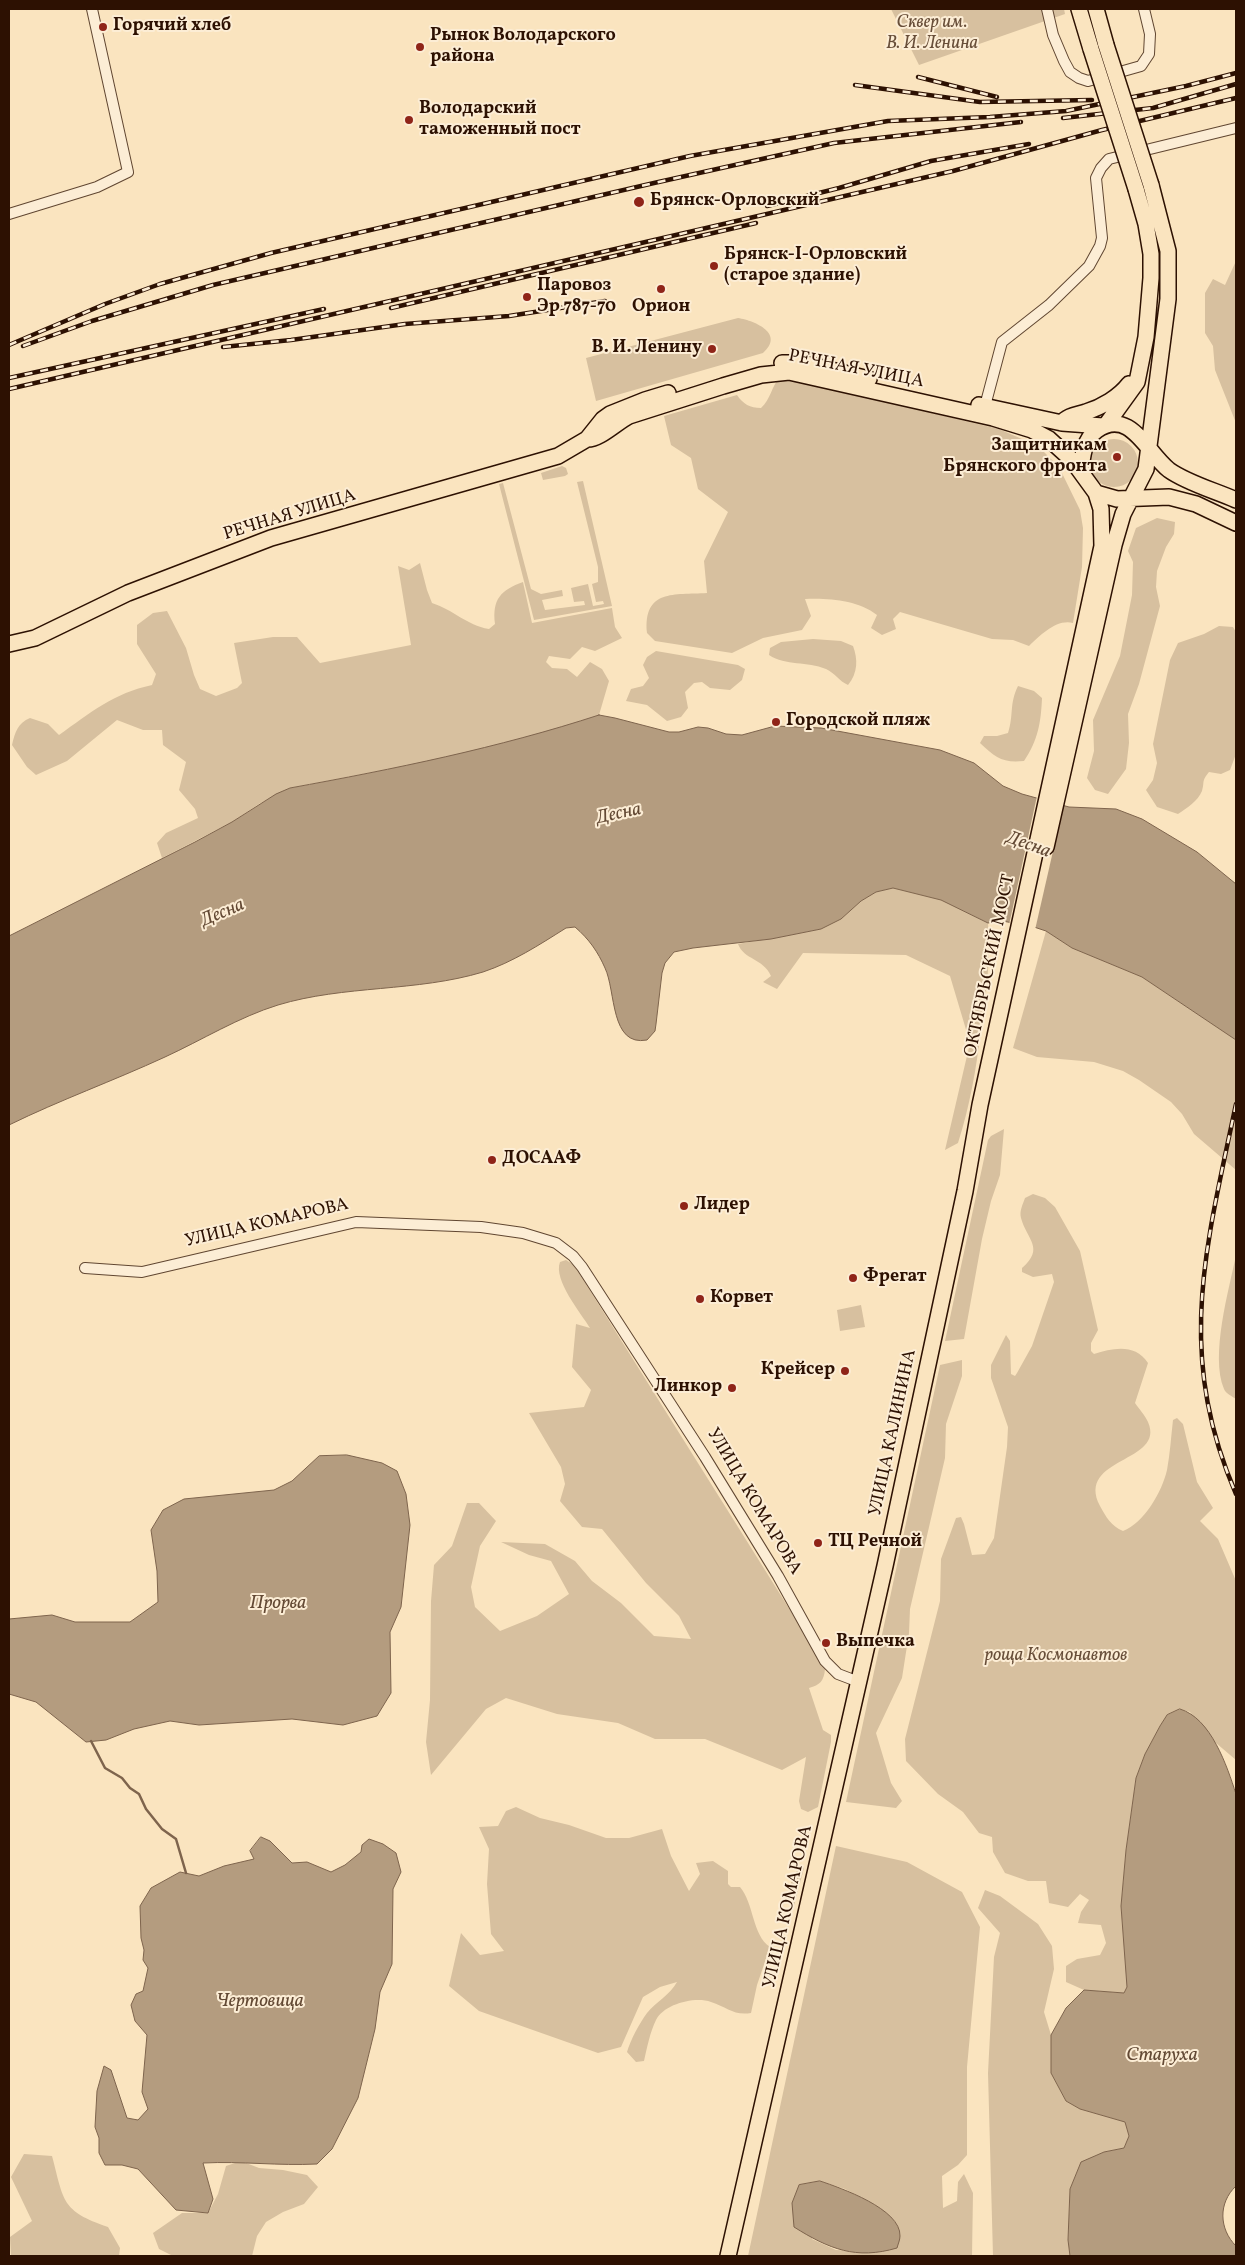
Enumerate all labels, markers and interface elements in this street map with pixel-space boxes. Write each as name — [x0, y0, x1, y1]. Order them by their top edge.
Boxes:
park label: Сквер им. В. И. Ленина — [886, 13, 978, 56]
place label: Горячий хлеб — [113, 16, 231, 38]
marker: Горячий хлеб — [97, 21, 109, 33]
place label: Рынок Володарского района — [430, 26, 616, 68]
marker: Рынок Володарского района — [414, 41, 426, 53]
place label: Володарский таможенный пост — [419, 99, 581, 142]
marker: Володарский таможенный пост — [403, 114, 415, 126]
place label: Брянск-Орловский — [650, 191, 819, 213]
marker: Брянск-Орловский — [632, 195, 646, 209]
place label: Брянск-I-Орловский (старое здание) — [724, 245, 907, 288]
marker: Брянск-I-Орловский (старое здание) — [708, 260, 720, 272]
place label: Паровоз Эр 787-70 — [537, 276, 616, 318]
marker: Орион — [655, 283, 667, 295]
marker: Паровоз Эр 787-70 — [521, 291, 533, 303]
place label: Орион — [632, 297, 690, 319]
place label: В. И. Ленину — [592, 338, 702, 360]
marker: В. И. Ленину — [706, 343, 718, 355]
street label: РЕЧНАЯ УЛИЦА — [786, 346, 926, 394]
place label: Защитникам Брянского фронта — [943, 436, 1107, 478]
marker: Защитникам Брянского фронта — [1111, 451, 1123, 463]
street label: РЕЧНАЯ УЛИЦА — [221, 486, 359, 546]
place label: Городской пляж — [786, 711, 930, 733]
marker: Городской пляж — [770, 716, 782, 728]
water label: Десна — [594, 799, 644, 831]
water label: Десна — [1003, 828, 1053, 864]
street label: ОКТЯБРЬСКИЙ МОСТ — [961, 873, 1021, 1059]
water label: Десна — [198, 895, 248, 933]
place label: ДОСААФ — [502, 1149, 581, 1171]
marker: ДОСААФ — [486, 1154, 498, 1166]
street label: УЛИЦА КОМАРОВА — [183, 1195, 351, 1253]
place label: Лидер — [694, 1195, 750, 1217]
marker: Лидер — [678, 1200, 690, 1212]
place label: Фрегат — [863, 1267, 927, 1289]
marker: Фрегат — [847, 1272, 859, 1284]
place label: Корвет — [710, 1288, 773, 1310]
marker: Корвет — [694, 1293, 706, 1305]
street label: УЛИЦА КАЛИНИНА — [866, 1348, 922, 1518]
place label: Крейсер — [761, 1360, 835, 1382]
marker: Крейсер — [839, 1365, 851, 1377]
place label: Линкор — [654, 1377, 722, 1399]
marker: Линкор — [726, 1382, 738, 1394]
street label: УЛИЦА КОМАРОВА — [701, 1425, 805, 1579]
place label: ТЦ Речной — [828, 1532, 922, 1554]
marker: ТЦ Речной — [812, 1537, 824, 1549]
water label: Прорва — [250, 1594, 306, 1616]
place label: Выпечка — [836, 1632, 915, 1654]
marker: Выпечка — [820, 1637, 832, 1649]
park label: роща Космонавтов — [985, 1646, 1127, 1668]
street label: УЛИЦА КОМАРОВА — [760, 1823, 818, 1991]
water label: Чертовица — [216, 1992, 304, 2014]
water label: Старуха — [1126, 2046, 1198, 2068]

